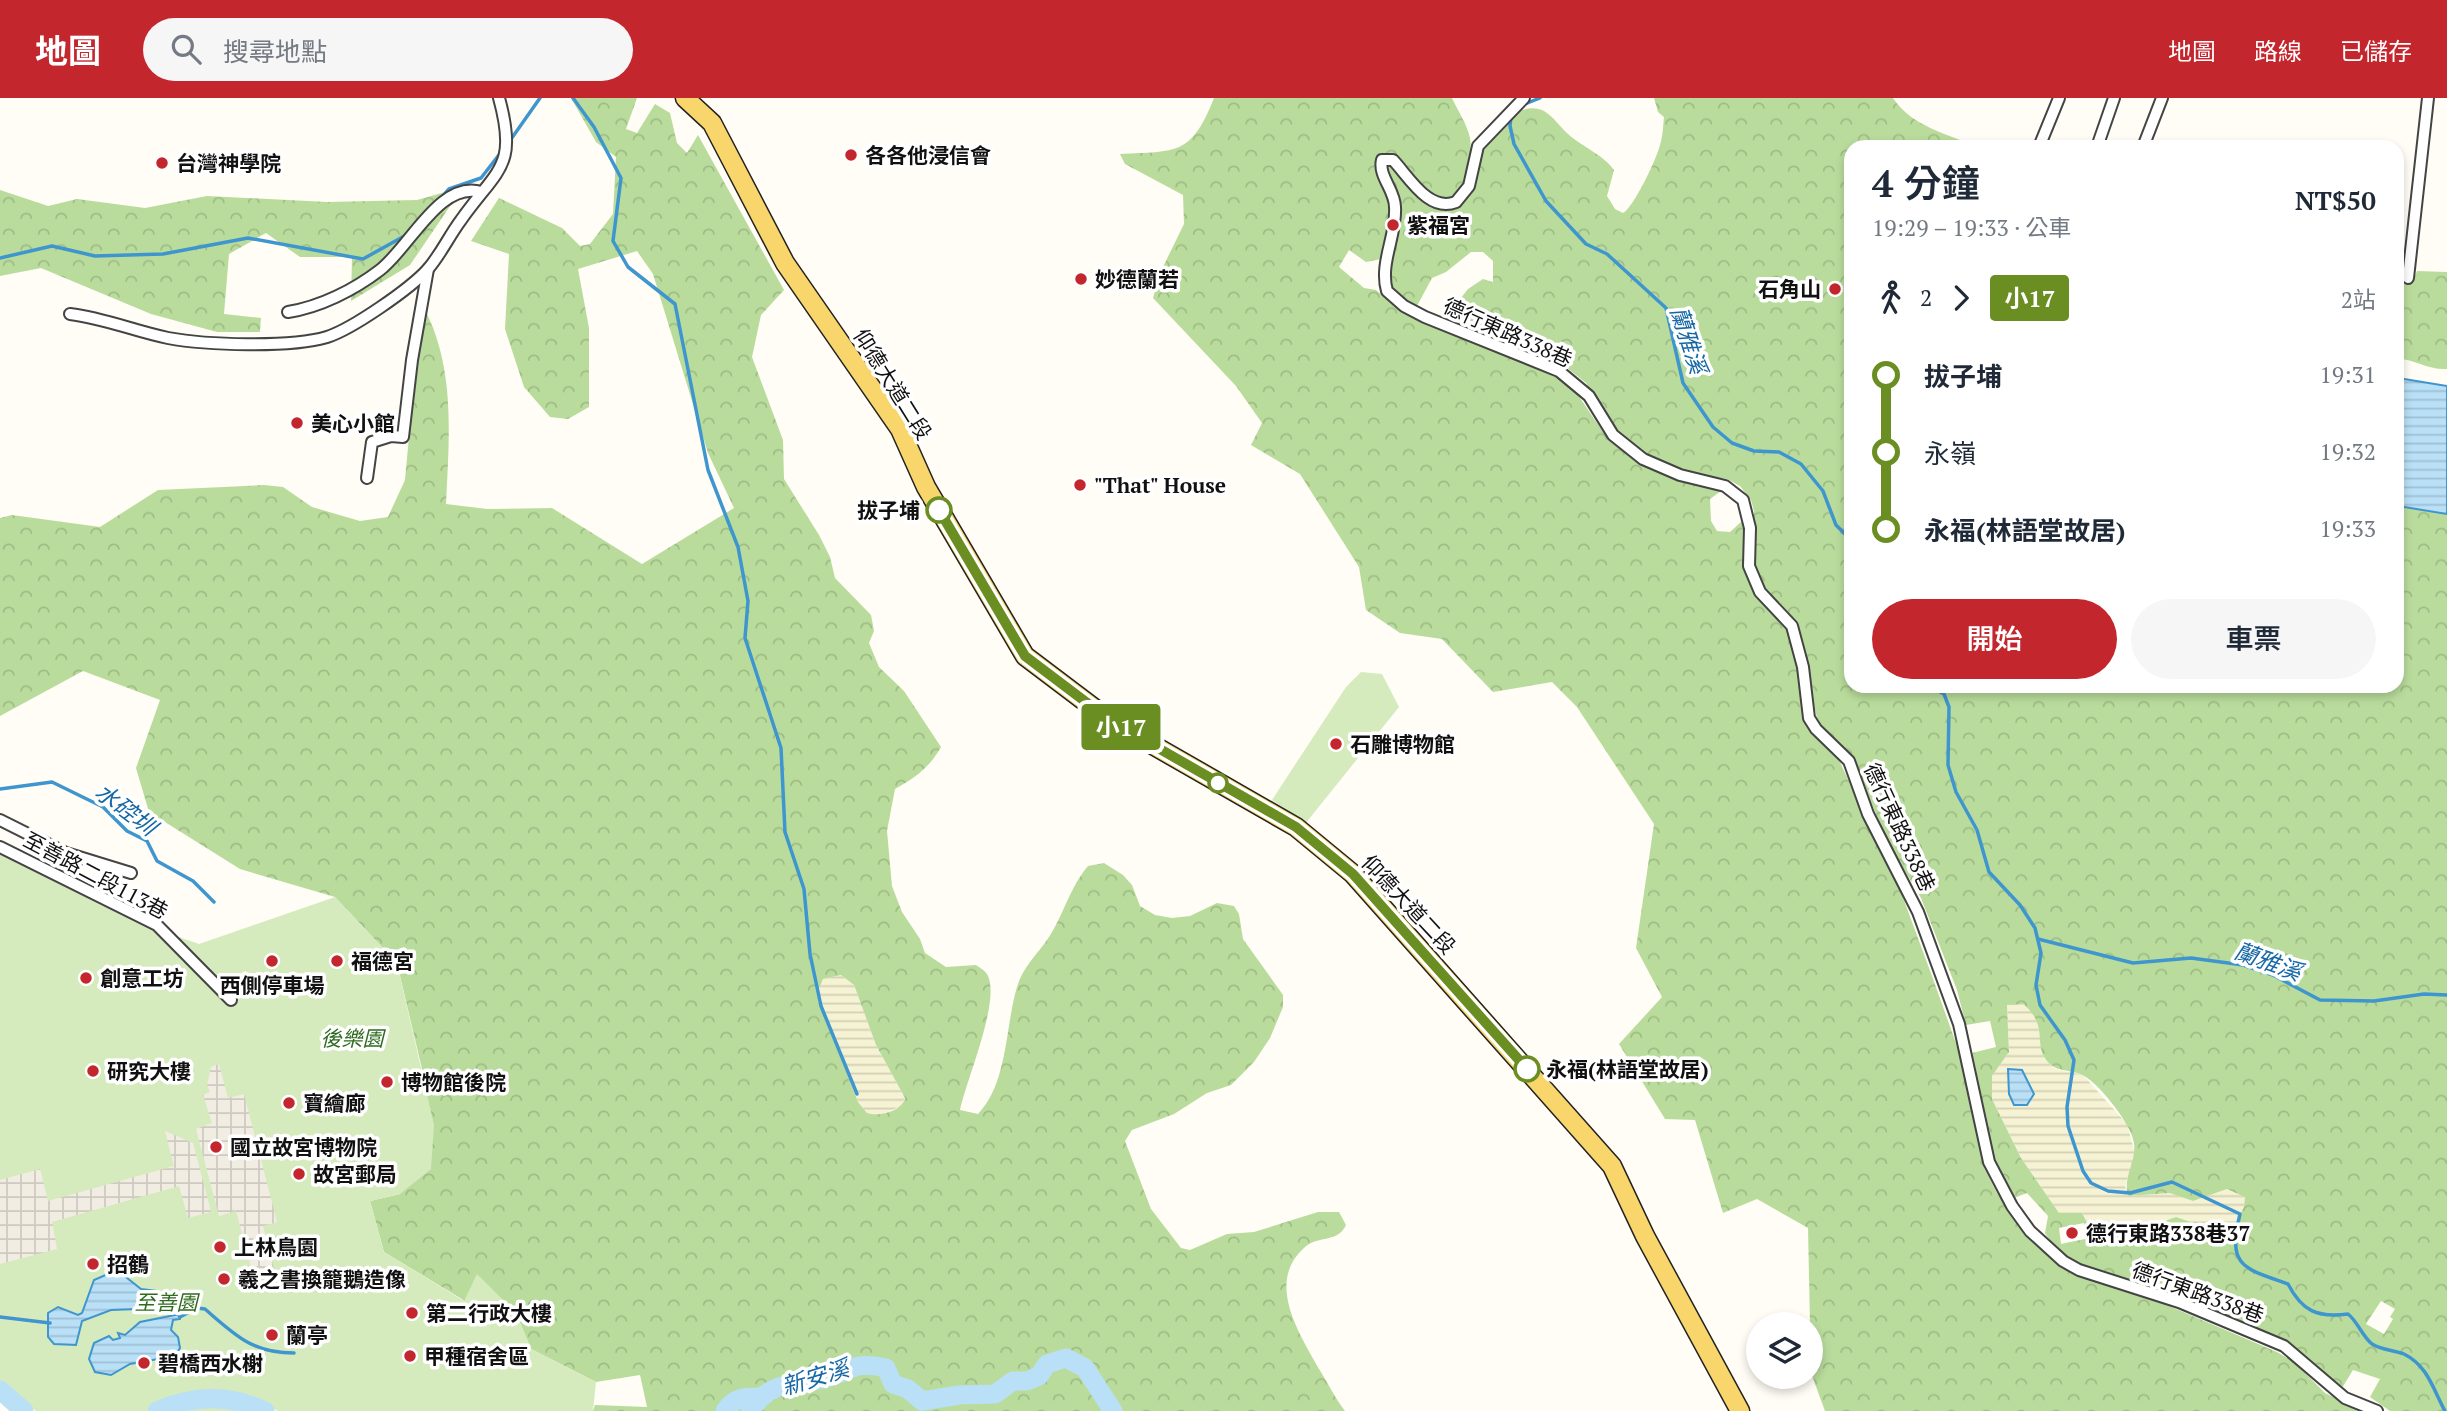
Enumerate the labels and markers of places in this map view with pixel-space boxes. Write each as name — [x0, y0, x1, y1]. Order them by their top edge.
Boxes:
place label: 各各他浸信會 — [865, 141, 991, 169]
marker: 各各他浸信會 — [843, 147, 859, 163]
place label: 台灣神學院 — [176, 149, 281, 177]
marker: 台灣神學院 — [154, 155, 170, 171]
place label: 紫福宮 — [1407, 211, 1470, 239]
marker: 紫福宮 — [1385, 217, 1401, 233]
place label: 妙德蘭若 — [1095, 265, 1179, 293]
marker: 妙德蘭若 — [1073, 271, 1089, 287]
place label: 石角山 — [1758, 275, 1821, 303]
marker: 石角山 — [1827, 281, 1843, 297]
place label: 美心小館 — [311, 409, 395, 437]
marker: 美心小館 — [289, 415, 305, 431]
place label: "That" House — [1094, 471, 1226, 499]
marker: "That" House — [1072, 477, 1088, 493]
place label: 拔子埔 — [857, 496, 920, 524]
marker: 拔子埔 — [926, 497, 952, 523]
place label: 石雕博物館 — [1350, 730, 1455, 758]
marker: 石雕博物館 — [1328, 736, 1344, 752]
unlabelled marker — [1208, 773, 1228, 793]
place label: 福德宮 — [351, 947, 414, 975]
marker: 西側停車場 — [264, 953, 280, 969]
marker: 福德宮 — [329, 953, 345, 969]
place label: 創意工坊 — [100, 964, 184, 992]
marker: 創意工坊 — [78, 970, 94, 986]
place label: 西側停車場 — [220, 971, 325, 999]
place label: 永福(林語堂故居) — [1546, 1055, 1709, 1083]
marker: 永福(林語堂故居) — [1514, 1056, 1540, 1082]
place label: 研究大樓 — [107, 1057, 191, 1085]
marker: 研究大樓 — [85, 1063, 101, 1079]
place label: 博物館後院 — [401, 1068, 506, 1096]
marker: 博物館後院 — [379, 1074, 395, 1090]
place label: 寶繪廊 — [303, 1089, 366, 1117]
marker: 寶繪廊 — [281, 1095, 297, 1111]
place label: 國立故宮博物院 — [230, 1133, 377, 1161]
marker: 國立故宮博物院 — [208, 1139, 224, 1155]
place label: 故宮郵局 — [313, 1160, 397, 1188]
marker: 故宮郵局 — [291, 1166, 307, 1182]
place label: 德行東路338巷37 — [2086, 1219, 2250, 1247]
marker: 德行東路338巷37 — [2064, 1225, 2080, 1241]
place label: 上林鳥園 — [234, 1233, 318, 1261]
marker: 上林鳥園 — [212, 1239, 228, 1255]
place label: 招鶴 — [107, 1250, 149, 1278]
marker: 招鶴 — [85, 1256, 101, 1272]
place label: 羲之書換籠鵝造像 — [238, 1265, 406, 1293]
marker: 羲之書換籠鵝造像 — [216, 1271, 232, 1287]
place label: 第二行政大樓 — [426, 1299, 552, 1327]
marker: 第二行政大樓 — [404, 1305, 420, 1321]
place label: 蘭亭 — [286, 1321, 328, 1349]
marker: 蘭亭 — [264, 1327, 280, 1343]
place label: 甲種宿舍區 — [424, 1342, 529, 1370]
marker: 甲種宿舍區 — [402, 1348, 418, 1364]
place label: 碧橋西水榭 — [158, 1349, 263, 1377]
marker: 碧橋西水榭 — [136, 1355, 152, 1371]

